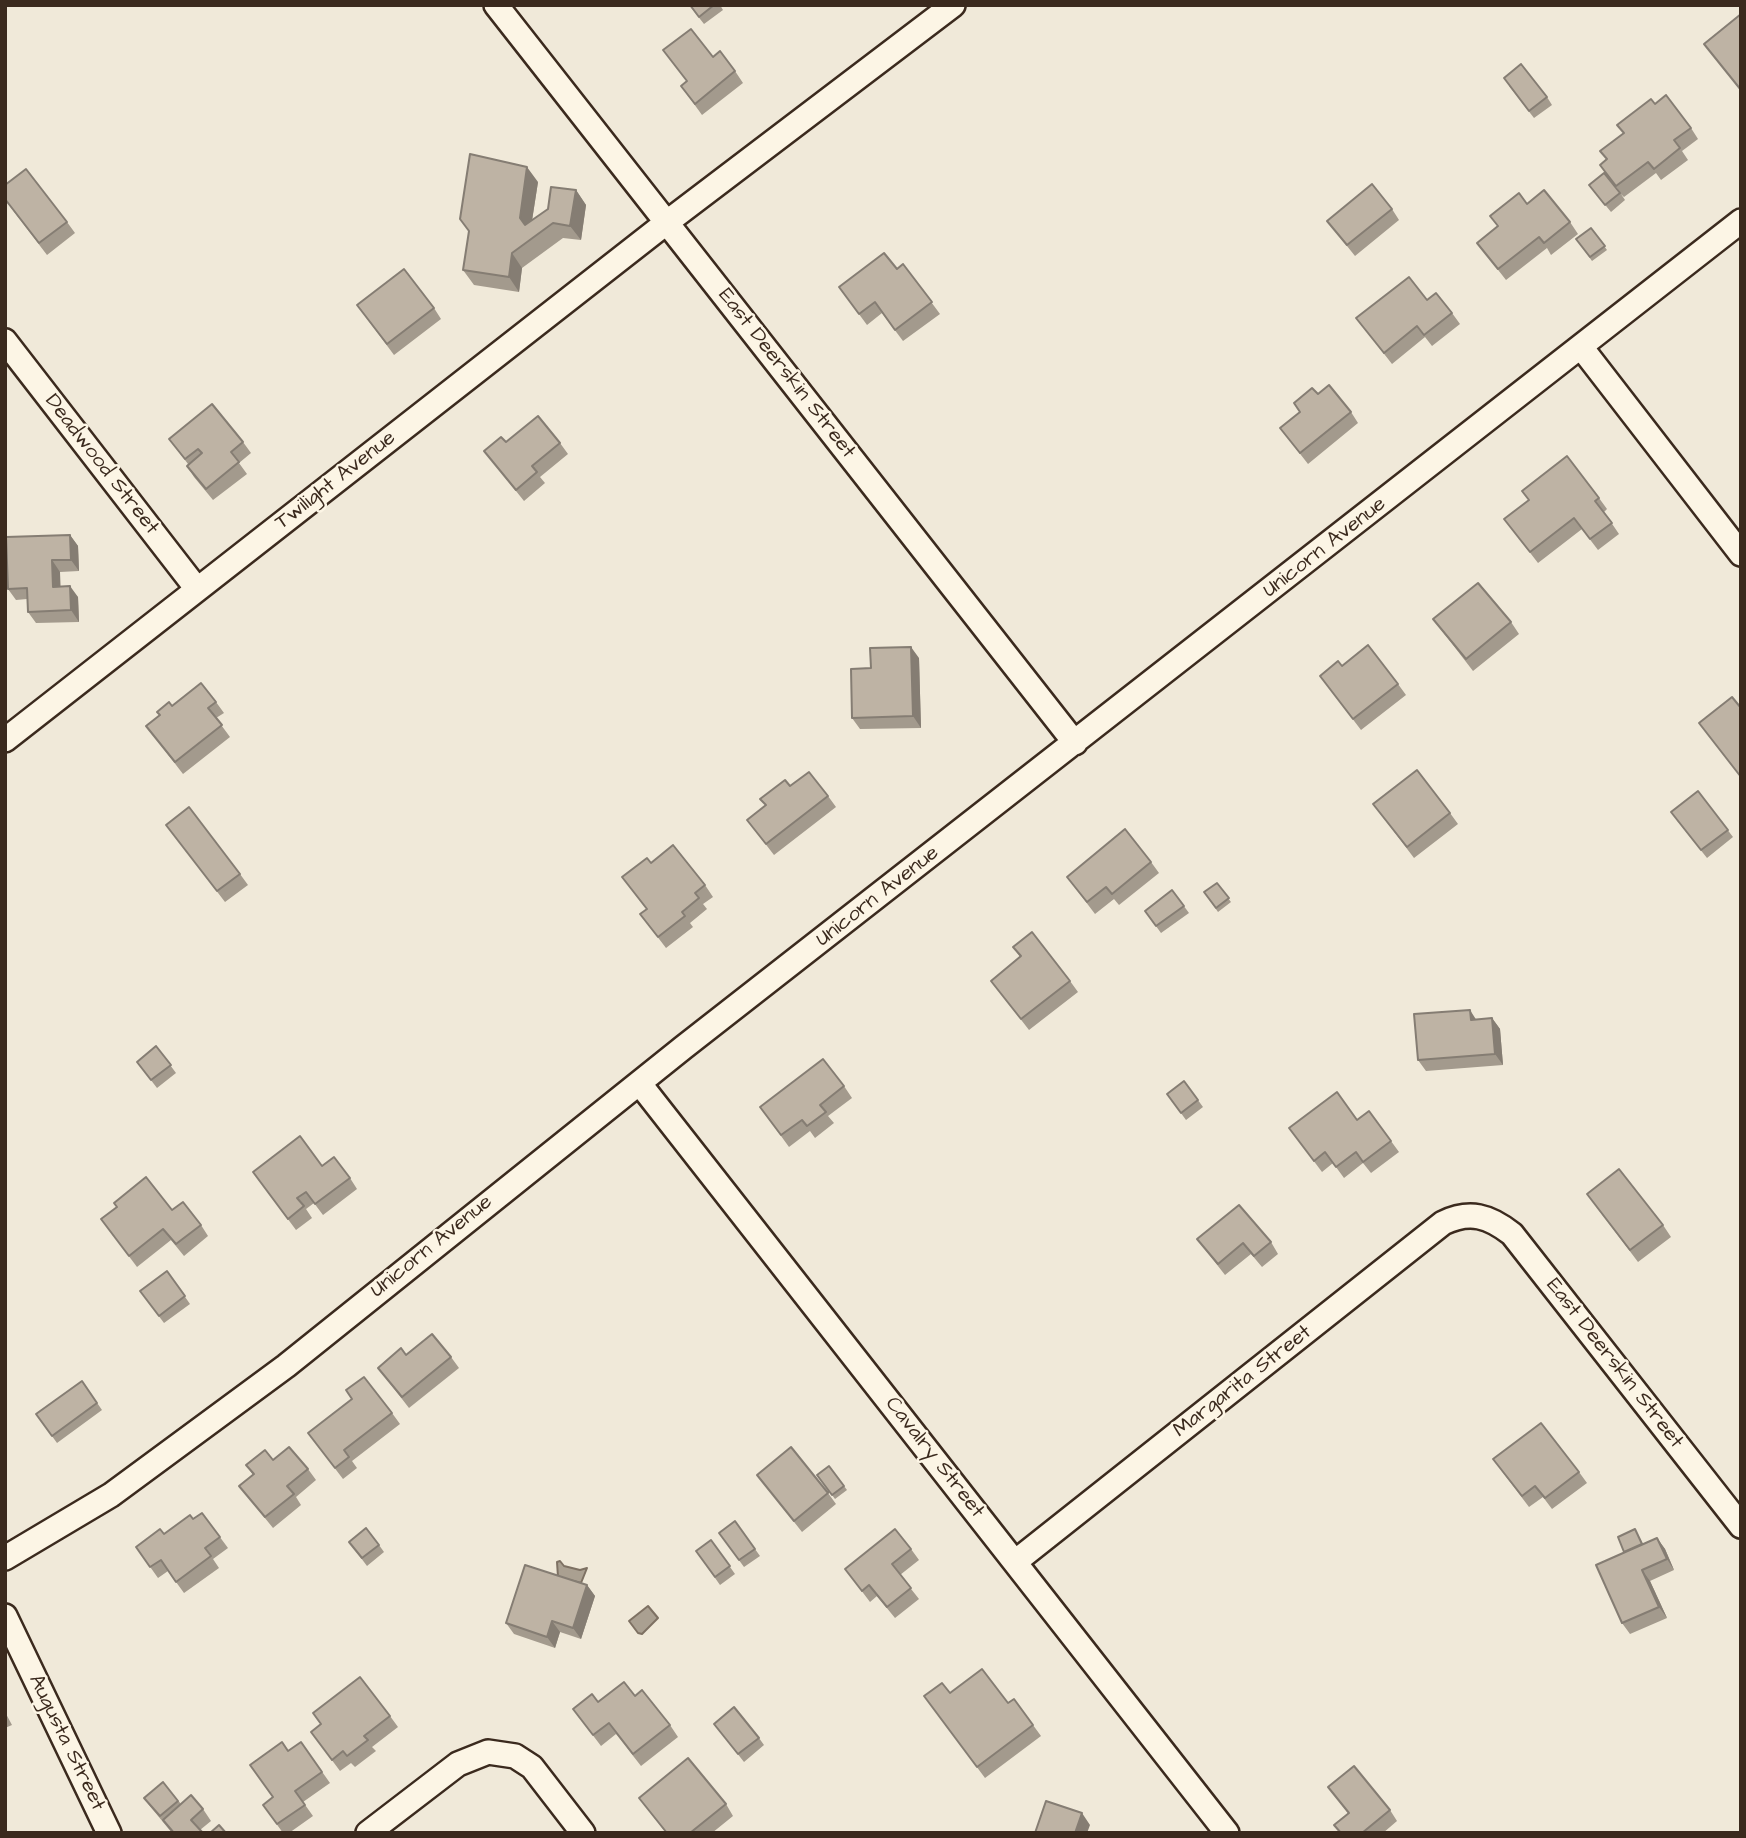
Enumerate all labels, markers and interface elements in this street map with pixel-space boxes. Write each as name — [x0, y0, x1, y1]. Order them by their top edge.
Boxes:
street label: East Deerskin Street — [712, 284, 860, 464]
street label: Deadwood Street — [38, 390, 164, 540]
street label: Twilight Avenue — [271, 426, 401, 536]
street label: Unicorn Avenue — [1258, 492, 1392, 604]
street label: Unicorn Avenue — [811, 841, 945, 953]
street label: Unicorn Avenue — [366, 1190, 498, 1304]
street label: East Deerskin Street — [1540, 1274, 1688, 1454]
street label: Margarita Street — [1169, 1320, 1317, 1444]
street label: Cavalry Street — [879, 1392, 989, 1524]
street label: Augusta Street — [22, 1671, 110, 1815]

